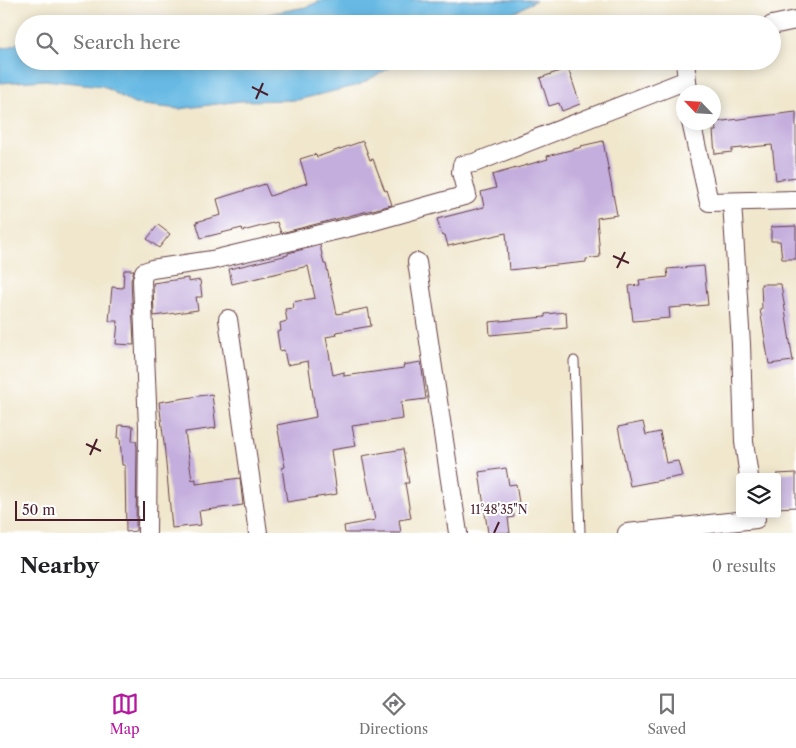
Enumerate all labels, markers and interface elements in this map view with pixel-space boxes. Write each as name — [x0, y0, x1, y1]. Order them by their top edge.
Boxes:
search box — [15, 15, 781, 70]
icon: search — [33, 29, 61, 57]
text: Search here — [73, 31, 181, 54]
north arrow — [676, 85, 721, 130]
map controls — [736, 473, 781, 518]
button: layers — [736, 473, 781, 518]
scale bar — [15, 498, 145, 521]
text: 50 m — [22, 501, 55, 519]
text: 11°48'35"N — [470, 502, 528, 517]
text: Nearby — [20, 553, 99, 578]
text: 0 results — [712, 556, 776, 576]
tab: Map — [110, 690, 140, 738]
tab: Directions — [359, 690, 428, 738]
tab: Saved — [647, 690, 686, 738]

